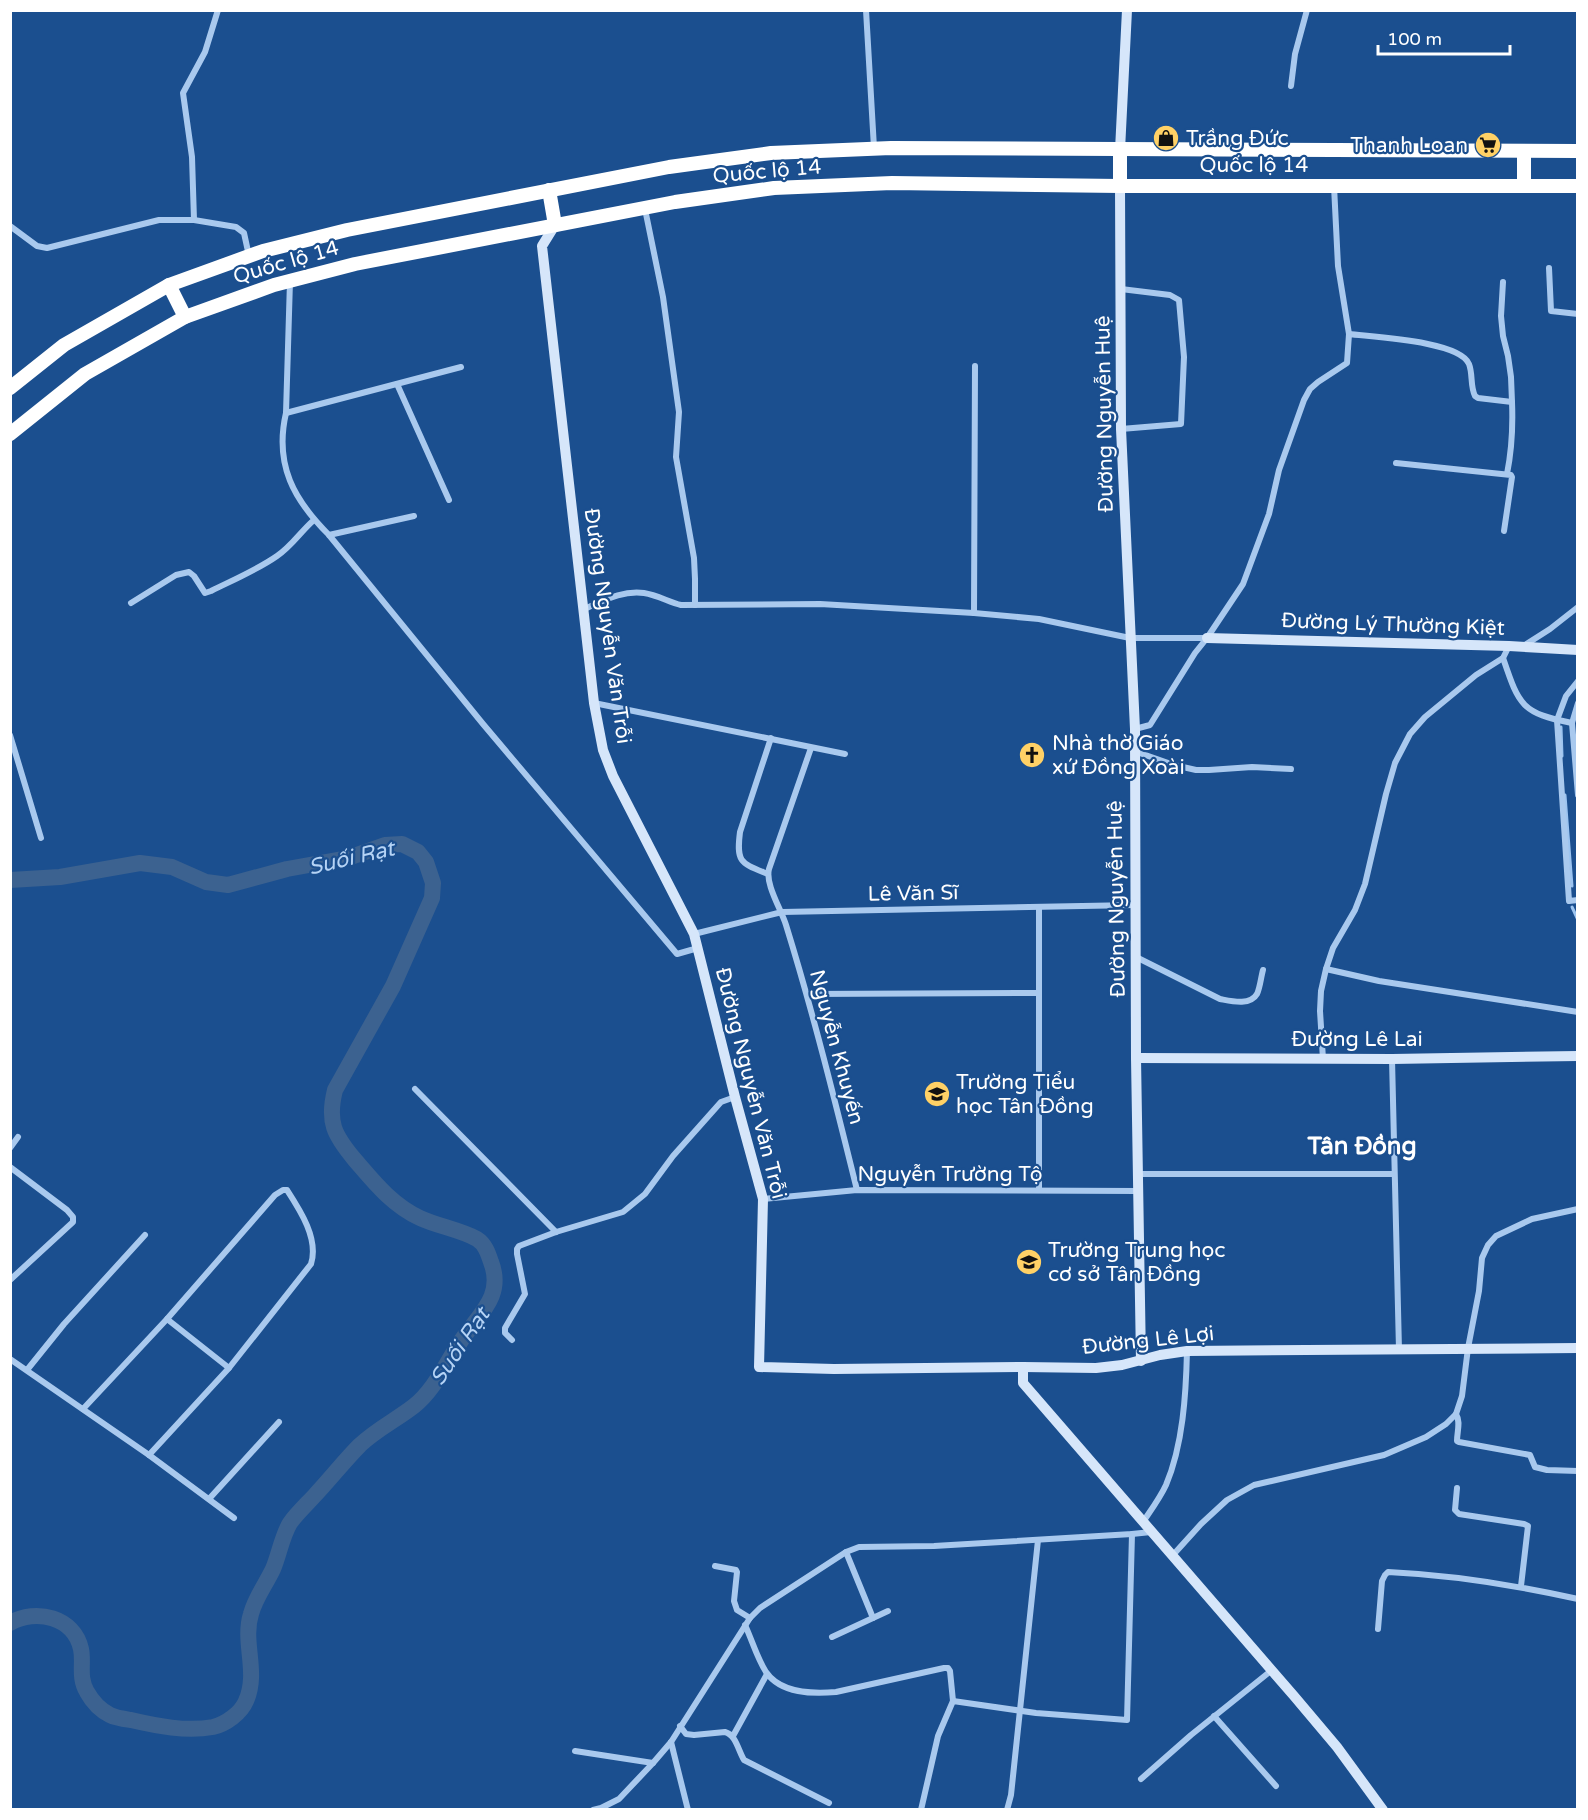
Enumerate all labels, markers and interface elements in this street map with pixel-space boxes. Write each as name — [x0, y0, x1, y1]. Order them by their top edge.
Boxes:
scale bar — [1378, 18, 1510, 56]
text: 100 m — [1387, 28, 1442, 50]
shop icon: Trầng Đức — [1151, 123, 1181, 153]
place label: Trầng Đức — [1186, 126, 1289, 151]
supermarket icon: Thanh Loan — [1473, 130, 1503, 160]
place label: Thanh Loan — [1350, 133, 1468, 158]
street label: Quốc lộ 14 — [1200, 153, 1308, 178]
street label: Quốc lộ 14 — [712, 154, 822, 189]
street label: Quốc lộ 14 — [230, 235, 342, 290]
street label: Đường Nguyễn Huệ — [1090, 315, 1119, 513]
street label: Đường Nguyễn Văn Trỗi — [579, 507, 636, 745]
street label: Đường Lý Thường Kiệt — [1281, 608, 1505, 641]
place label: Nhà thờ Giáo xứ Đồng Xoài — [1052, 731, 1185, 780]
church icon: Nhà thờ Giáo xứ Đồng Xoài — [1017, 740, 1047, 770]
street label: Đường Nguyễn Huệ — [1102, 800, 1131, 998]
water label: Suối Rạt — [306, 835, 399, 880]
street label: Lê Văn Sĩ — [867, 880, 960, 907]
street label: Đường Nguyễn Văn Trỗi — [710, 965, 791, 1201]
street label: Nguyễn Khuyến — [804, 967, 869, 1127]
street label: Đường Lê Lai — [1291, 1027, 1423, 1052]
place label: Trường Tiểu học Tân Đồng — [956, 1070, 1094, 1119]
school or university icon: Trường Tiểu học Tân Đồng — [922, 1079, 952, 1109]
district label: Tân Đồng — [1306, 1132, 1417, 1161]
street label: Nguyễn Trường Tộ — [858, 1162, 1042, 1187]
place label: Trường Trung học cơ sở Tân Đồng — [1048, 1238, 1225, 1287]
school or university icon: Trường Trung học cơ sở Tân Đồng — [1014, 1247, 1044, 1277]
water label: Suối Rạt — [425, 1301, 497, 1390]
street label: Đường Lê Lợi — [1081, 1321, 1215, 1360]

